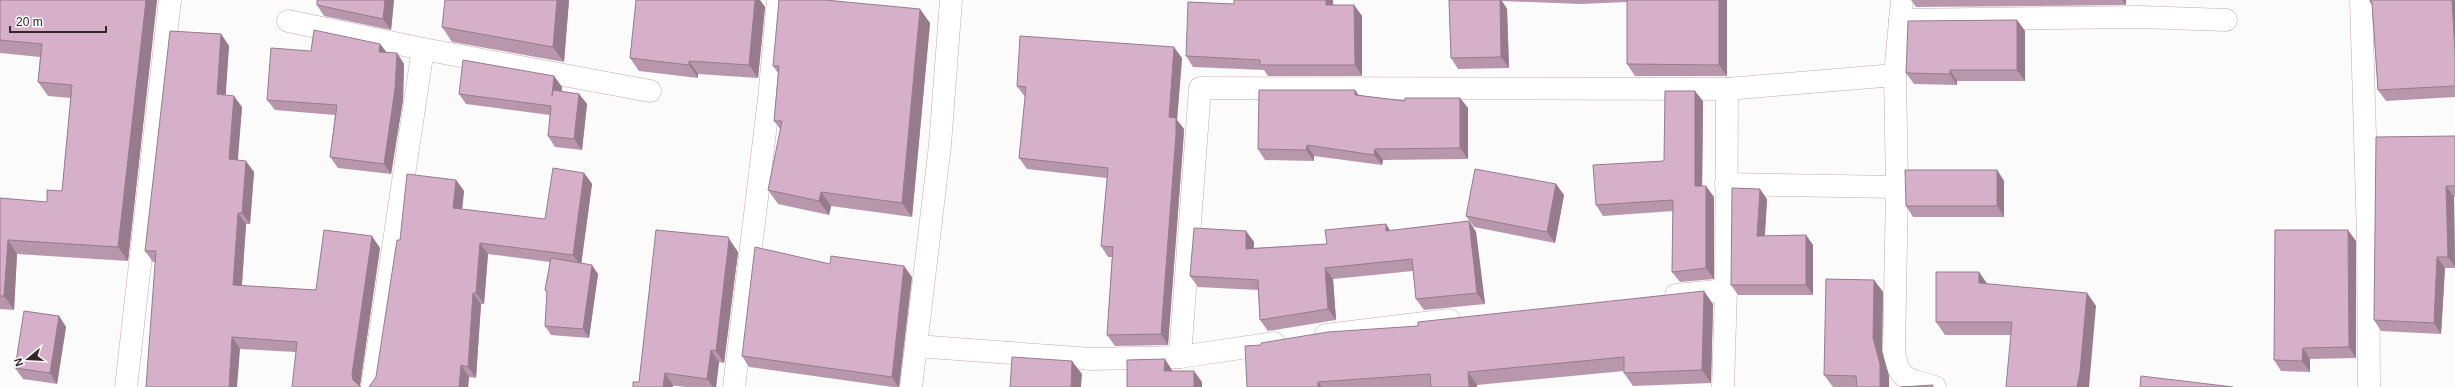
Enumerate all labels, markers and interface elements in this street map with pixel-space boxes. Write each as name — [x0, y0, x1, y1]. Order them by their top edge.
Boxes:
scale bar — [10, 8, 106, 34]
text: 20 m — [16, 15, 43, 29]
north arrow — [8, 339, 48, 379]
text: N — [12, 356, 25, 368]

